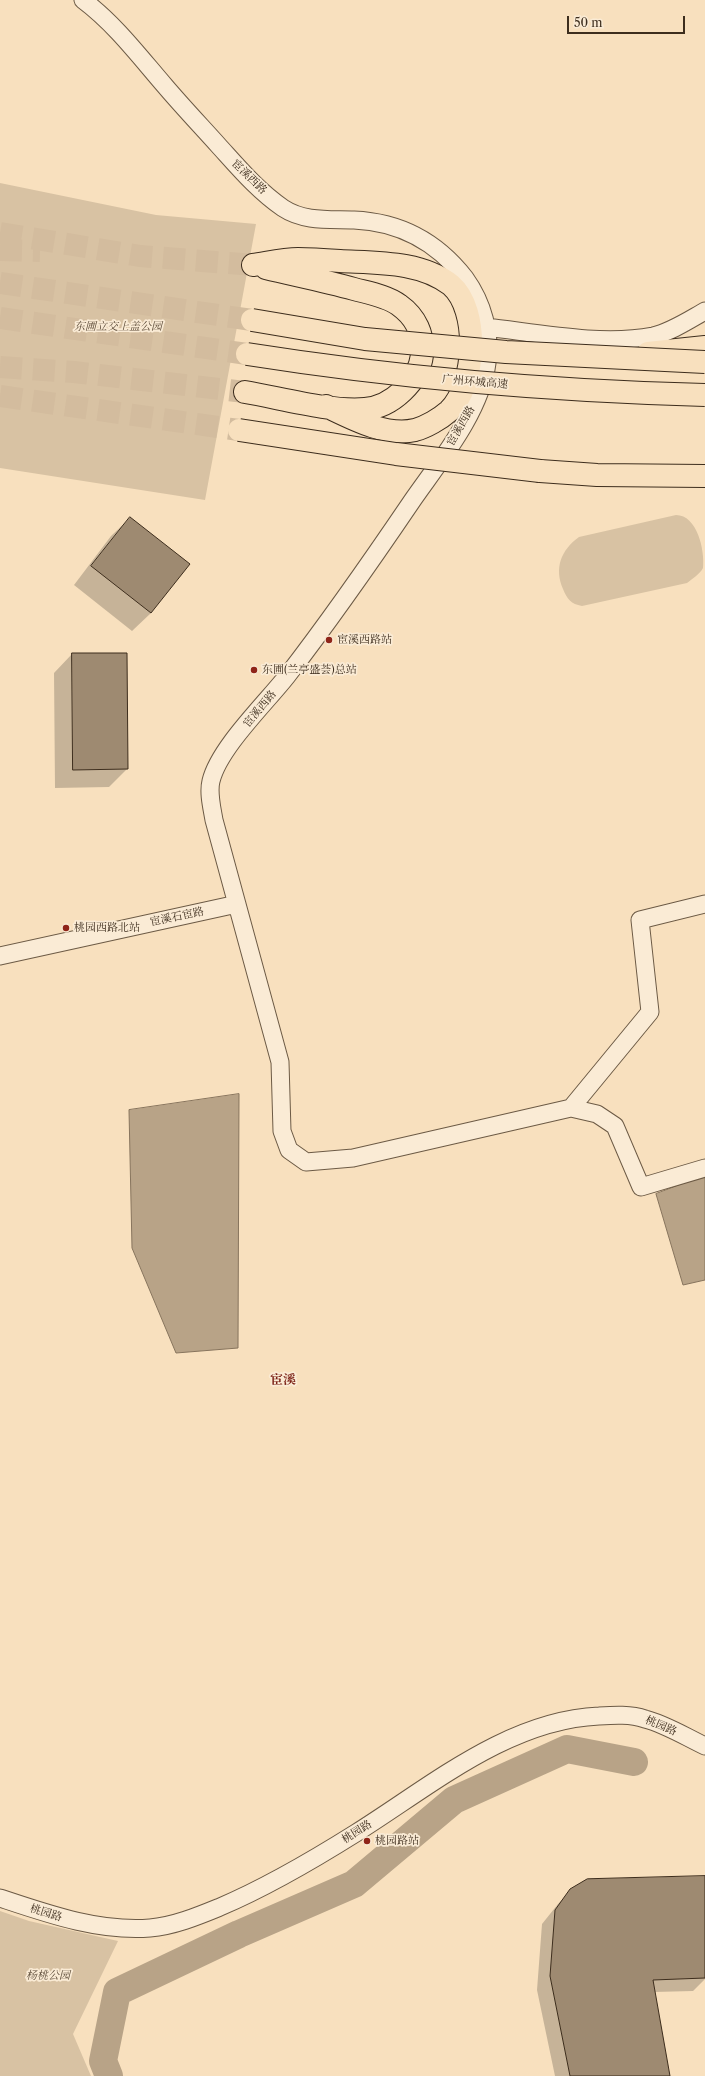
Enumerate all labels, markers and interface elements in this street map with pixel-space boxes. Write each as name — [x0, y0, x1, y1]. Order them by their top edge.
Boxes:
scale bar — [569, 8, 687, 34]
text: 50 m — [574, 15, 603, 30]
street label: 宦溪西路 — [229, 157, 269, 197]
park label: 东圃立交上盖公园 — [74, 320, 162, 334]
street label: 广州环城高速 — [442, 373, 508, 391]
street label: 宦溪西路 — [444, 404, 478, 448]
place label: 宦溪西路站 — [337, 633, 392, 647]
marker: 宦溪西路站 — [324, 635, 334, 645]
place label: 东圃(兰亭盛荟)总站 — [262, 663, 357, 677]
marker: 东圃(兰亭盛荟)总站 — [249, 665, 259, 675]
street label: 宦溪西路 — [241, 688, 279, 730]
street label: 宦溪石宦路 — [149, 905, 205, 929]
place label: 桃园西路北站 — [74, 921, 140, 935]
marker: 桃园西路北站 — [61, 923, 71, 933]
district label: 宦溪 — [270, 1372, 296, 1388]
street label: 桃园路 — [643, 1713, 679, 1739]
street label: 桃园路 — [340, 1818, 374, 1846]
place label: 桃园路站 — [375, 1834, 419, 1848]
marker: 桃园路站 — [362, 1836, 372, 1846]
street label: 桃园路 — [28, 1902, 64, 1924]
park label: 杨桃公园 — [26, 1969, 70, 1983]

